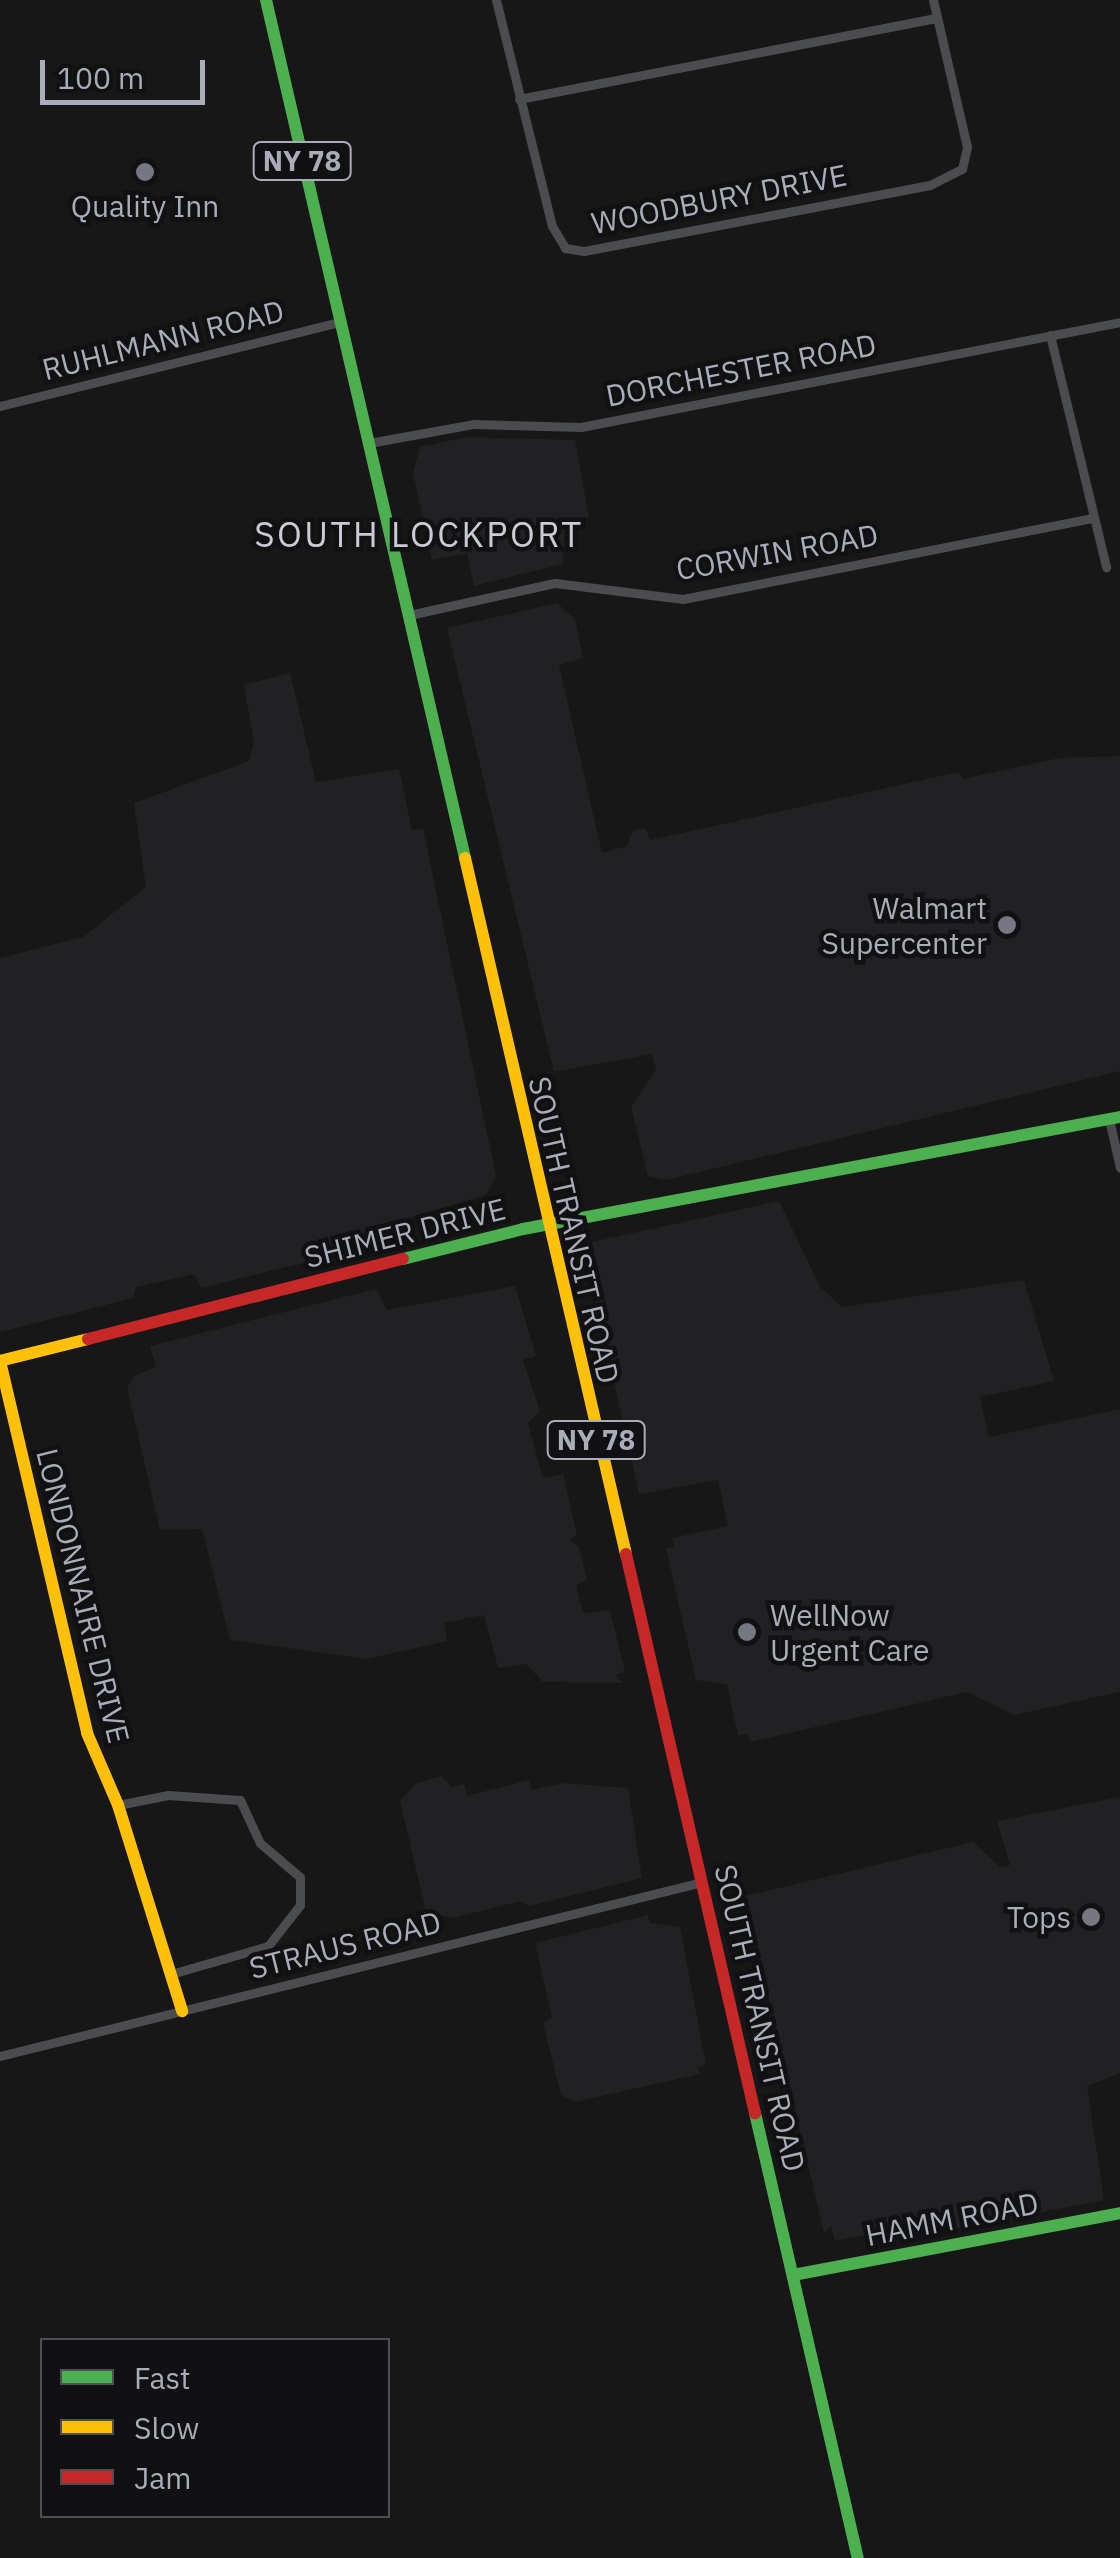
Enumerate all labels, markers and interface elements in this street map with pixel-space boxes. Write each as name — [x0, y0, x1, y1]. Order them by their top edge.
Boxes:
scale bar — [45, 40, 210, 102]
text: 100 m — [57, 58, 144, 97]
road number: NY 78 — [252, 138, 352, 184]
street label: WOODBURY DRIVE — [588, 157, 850, 241]
marker: Quality Inn — [134, 161, 156, 183]
place label: Quality Inn — [71, 188, 219, 224]
street label: RUHLMANN ROAD — [39, 293, 287, 387]
street label: DORCHESTER ROAD — [603, 326, 879, 414]
district label: SOUTH LOCKPORT — [254, 513, 584, 555]
street label: CORWIN ROAD — [673, 517, 881, 587]
place label: Walmart Supercenter — [821, 890, 987, 960]
marker: Walmart Supercenter — [996, 914, 1018, 936]
street label: SOUTH TRANSIT ROAD — [521, 1073, 627, 1387]
street label: SHIMER DRIVE — [301, 1191, 509, 1275]
road number: NY 78 — [546, 1417, 646, 1463]
street label: LONDONNAIRE DRIVE — [29, 1445, 137, 1747]
place label: WellNow Urgent Care — [770, 1597, 929, 1668]
marker: WellNow Urgent Care — [734, 1619, 760, 1645]
street label: SOUTH TRANSIT ROAD — [707, 1861, 813, 2175]
place label: Tops — [1007, 1899, 1071, 1935]
street label: STRAUS ROAD — [245, 1904, 445, 1986]
marker: Tops — [1080, 1906, 1102, 1928]
street label: HAMM ROAD — [863, 2185, 1041, 2253]
legend — [40, 2338, 390, 2518]
text: Fast — [134, 2358, 191, 2397]
text: Slow — [134, 2408, 199, 2447]
text: Jam — [134, 2458, 192, 2497]

